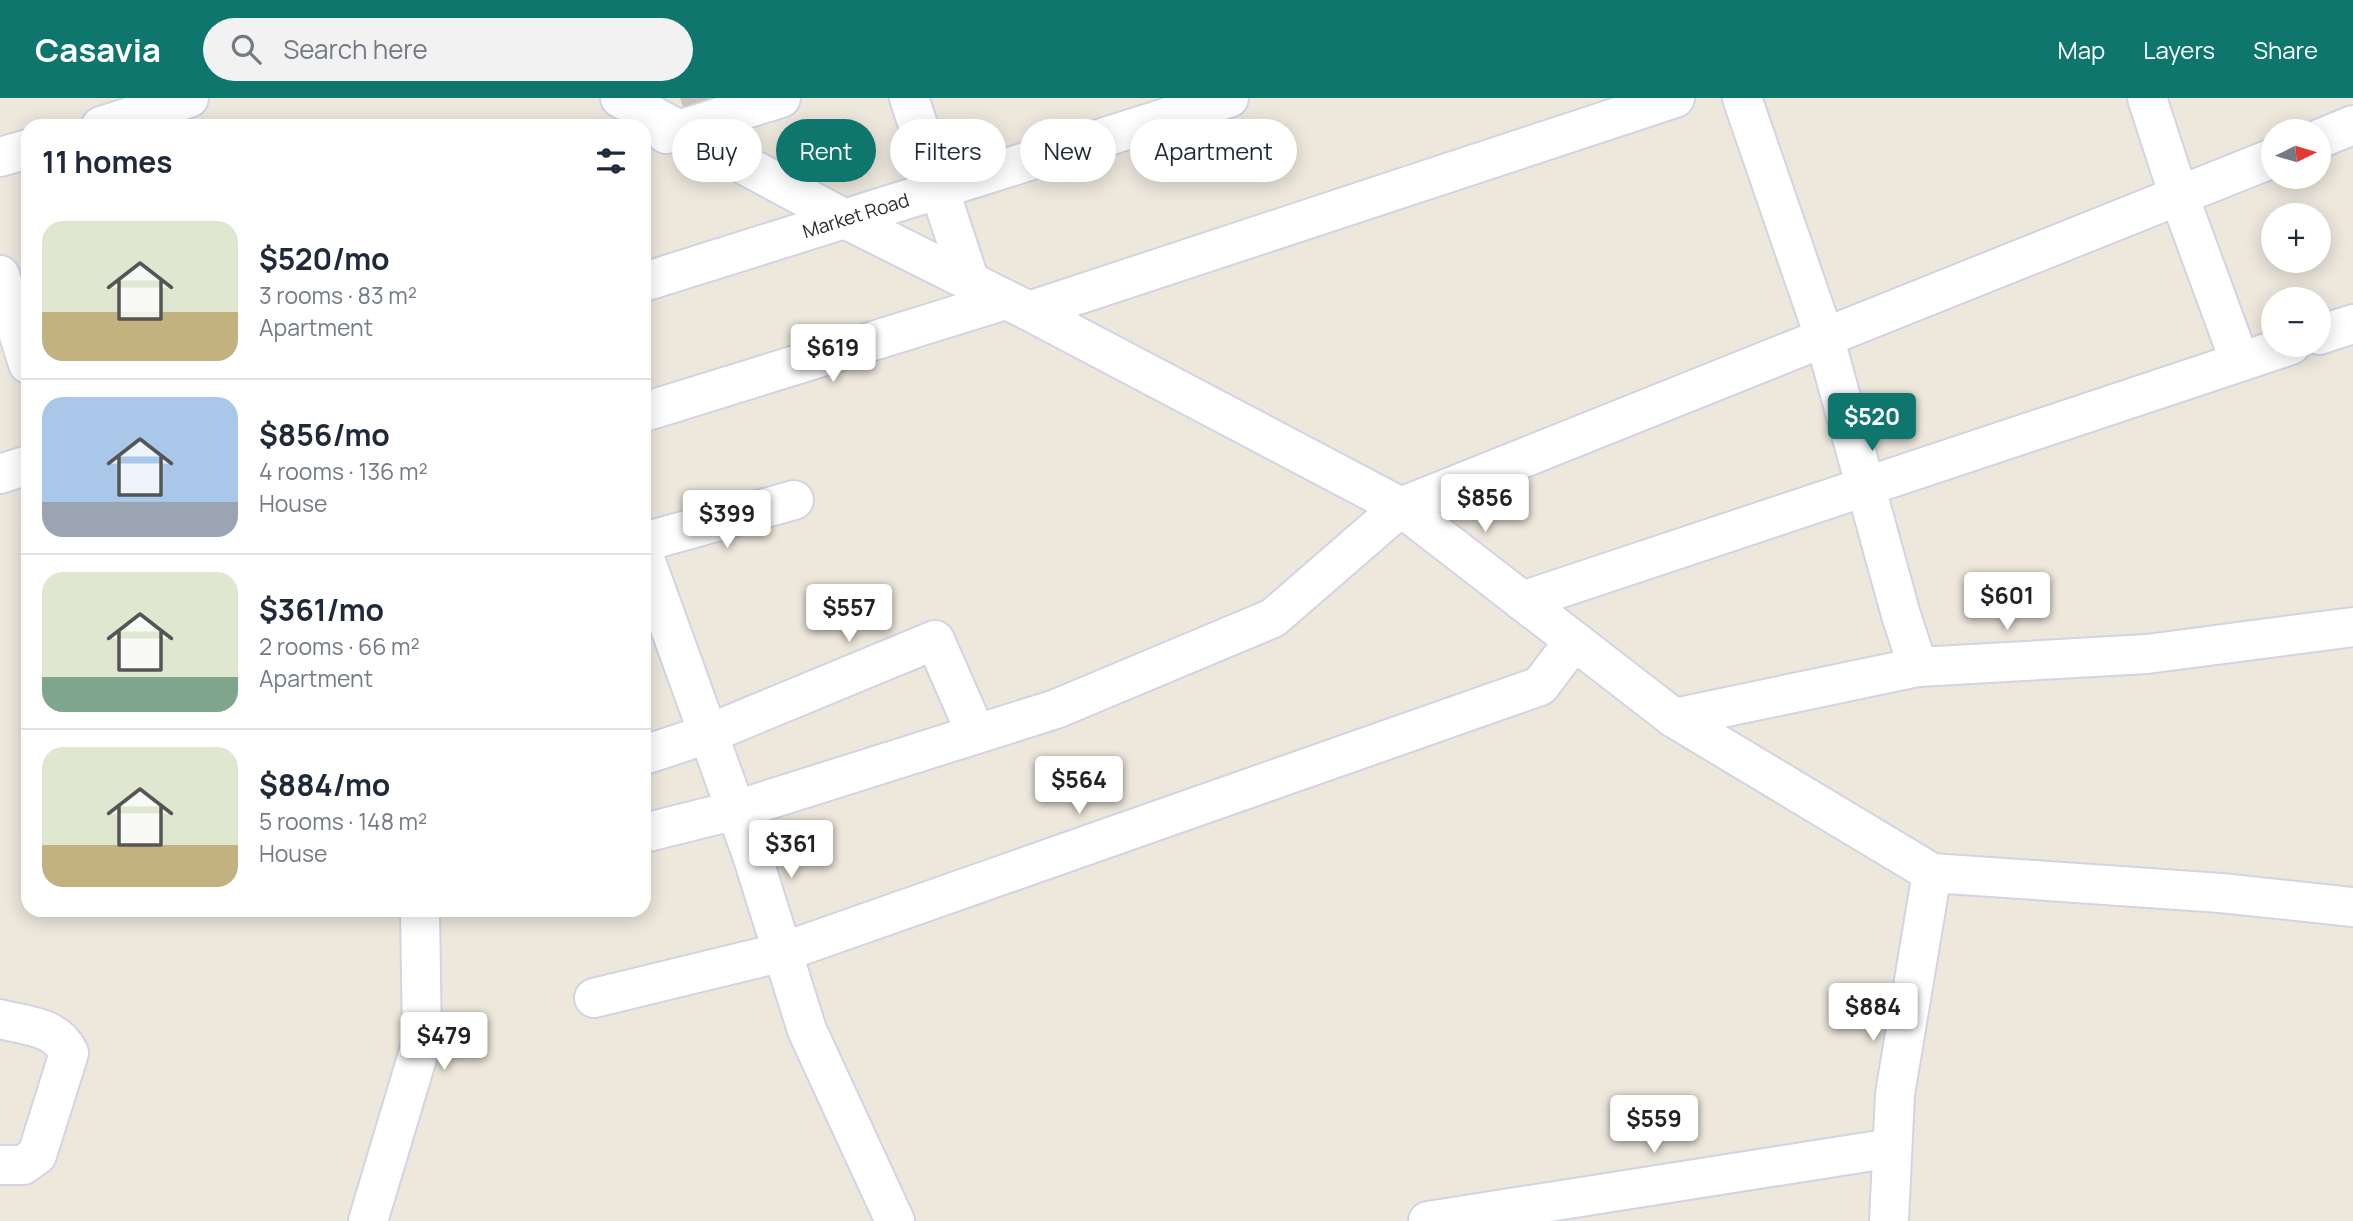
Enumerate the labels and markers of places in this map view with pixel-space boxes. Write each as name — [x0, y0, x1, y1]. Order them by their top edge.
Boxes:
pin: $619 — [792, 324, 874, 384]
pin: $520 — [1831, 394, 1913, 453]
pin: $856 — [1444, 474, 1526, 534]
pin: $399 — [686, 490, 768, 550]
pin: $601 — [1966, 573, 2048, 632]
pin: $557 — [808, 584, 890, 644]
pin: $564 — [1038, 756, 1120, 816]
pin: $361 — [750, 820, 832, 880]
pin: $884 — [1832, 984, 1914, 1043]
pin: $479 — [403, 1012, 485, 1072]
pin: $559 — [1613, 1096, 1695, 1155]

